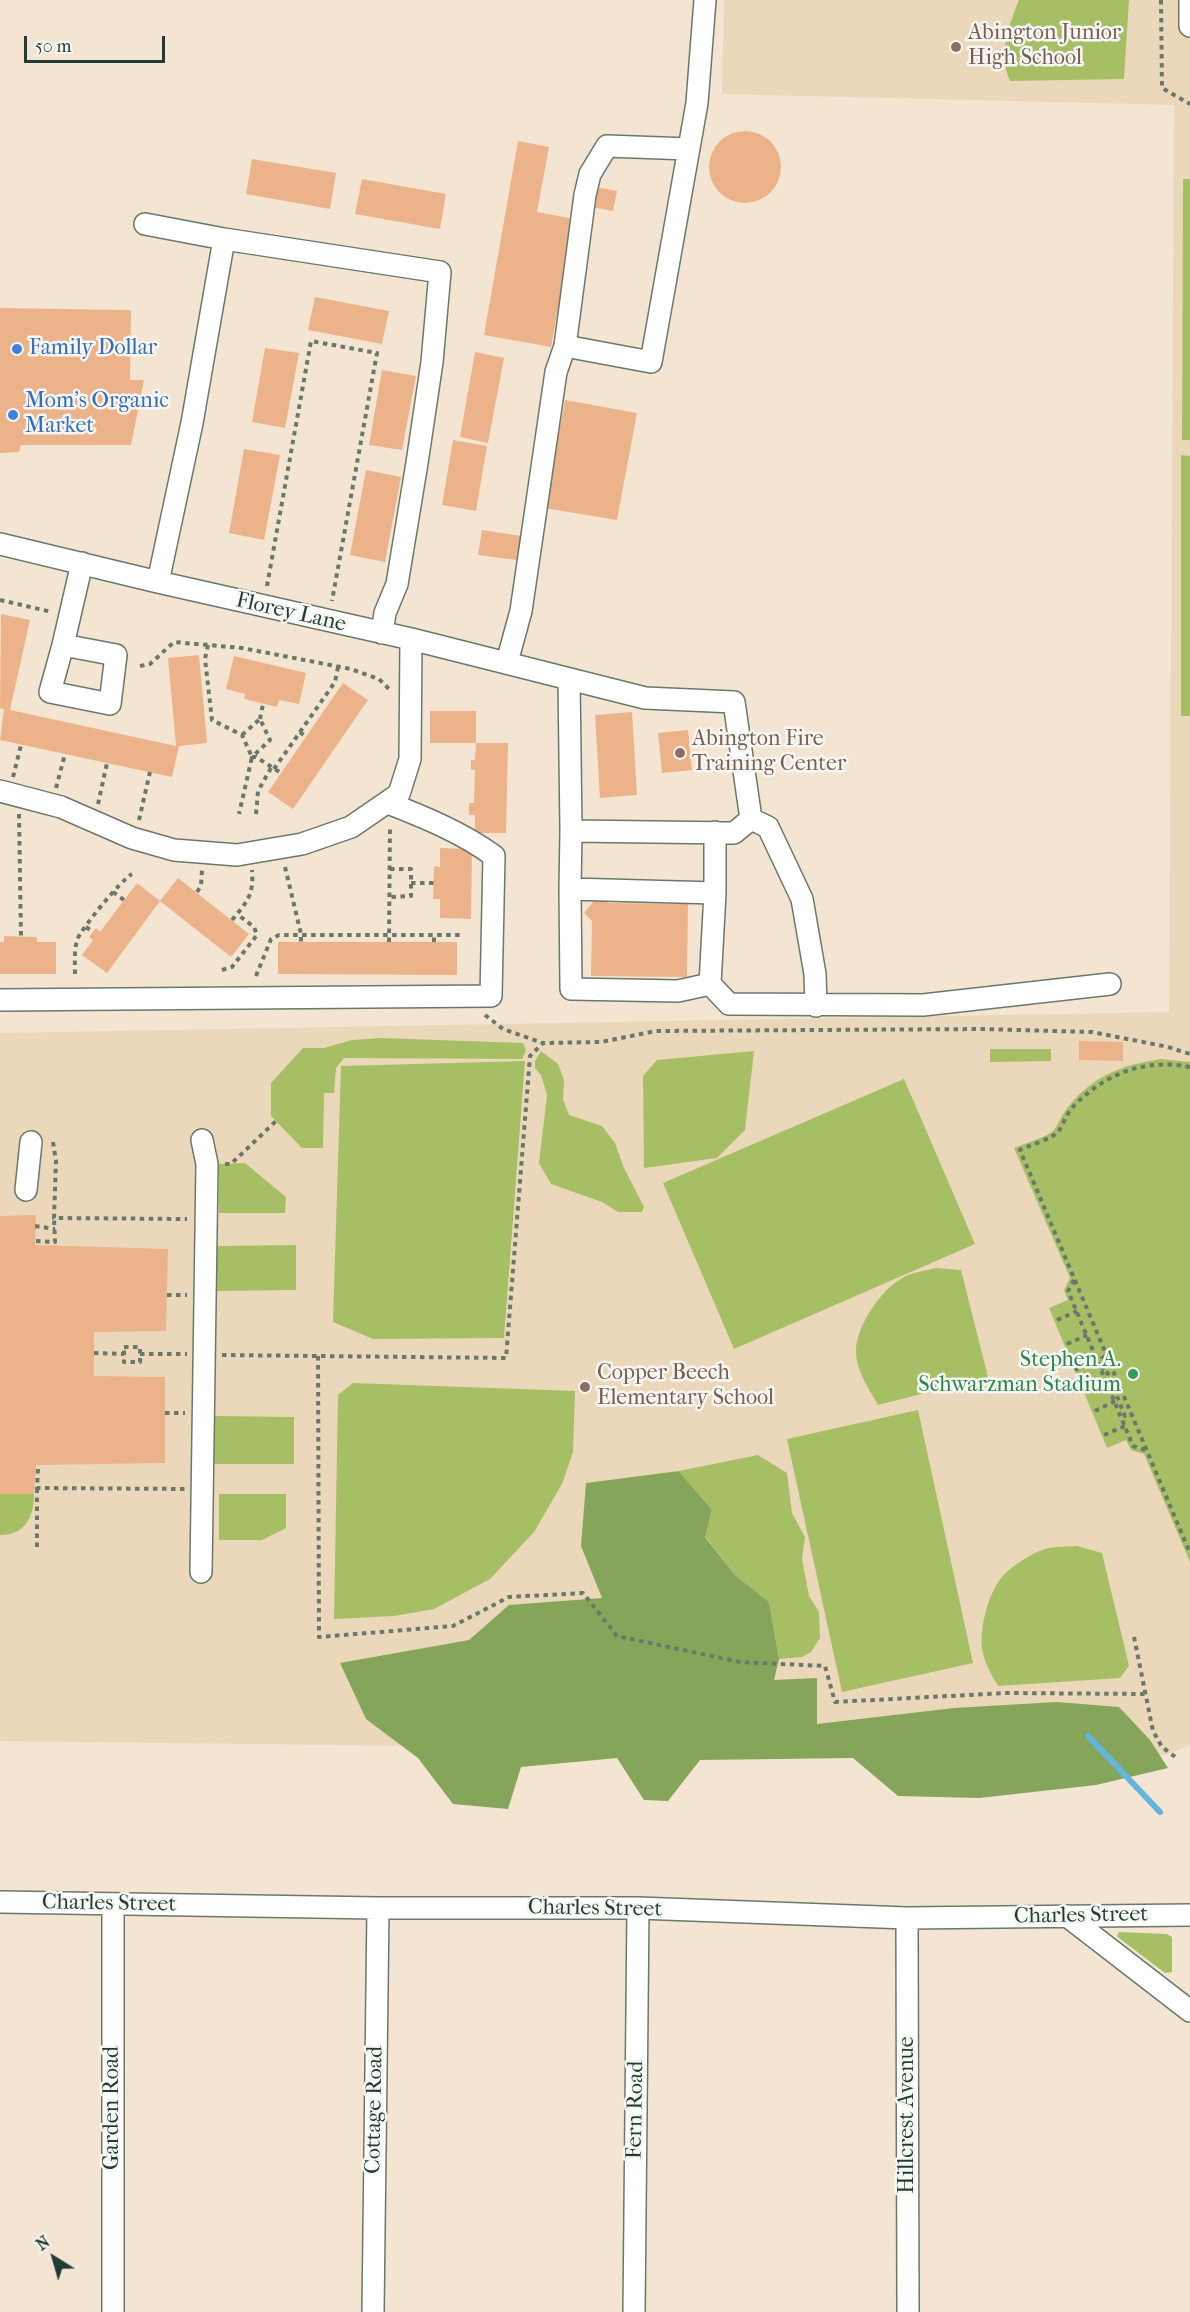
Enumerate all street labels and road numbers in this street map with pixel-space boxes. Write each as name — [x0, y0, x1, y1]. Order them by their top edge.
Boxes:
street label: Florey Lane — [233, 588, 349, 638]
street label: Charles Street — [42, 1890, 176, 1918]
street label: Charles Street — [528, 1895, 662, 1923]
street label: Charles Street — [1014, 1902, 1148, 1930]
street label: Hillcrest Avenue — [895, 2036, 921, 2194]
street label: Garden Road — [100, 2046, 126, 2170]
street label: Cottage Road — [361, 2046, 389, 2174]
street label: Fern Road — [622, 2061, 650, 2159]

